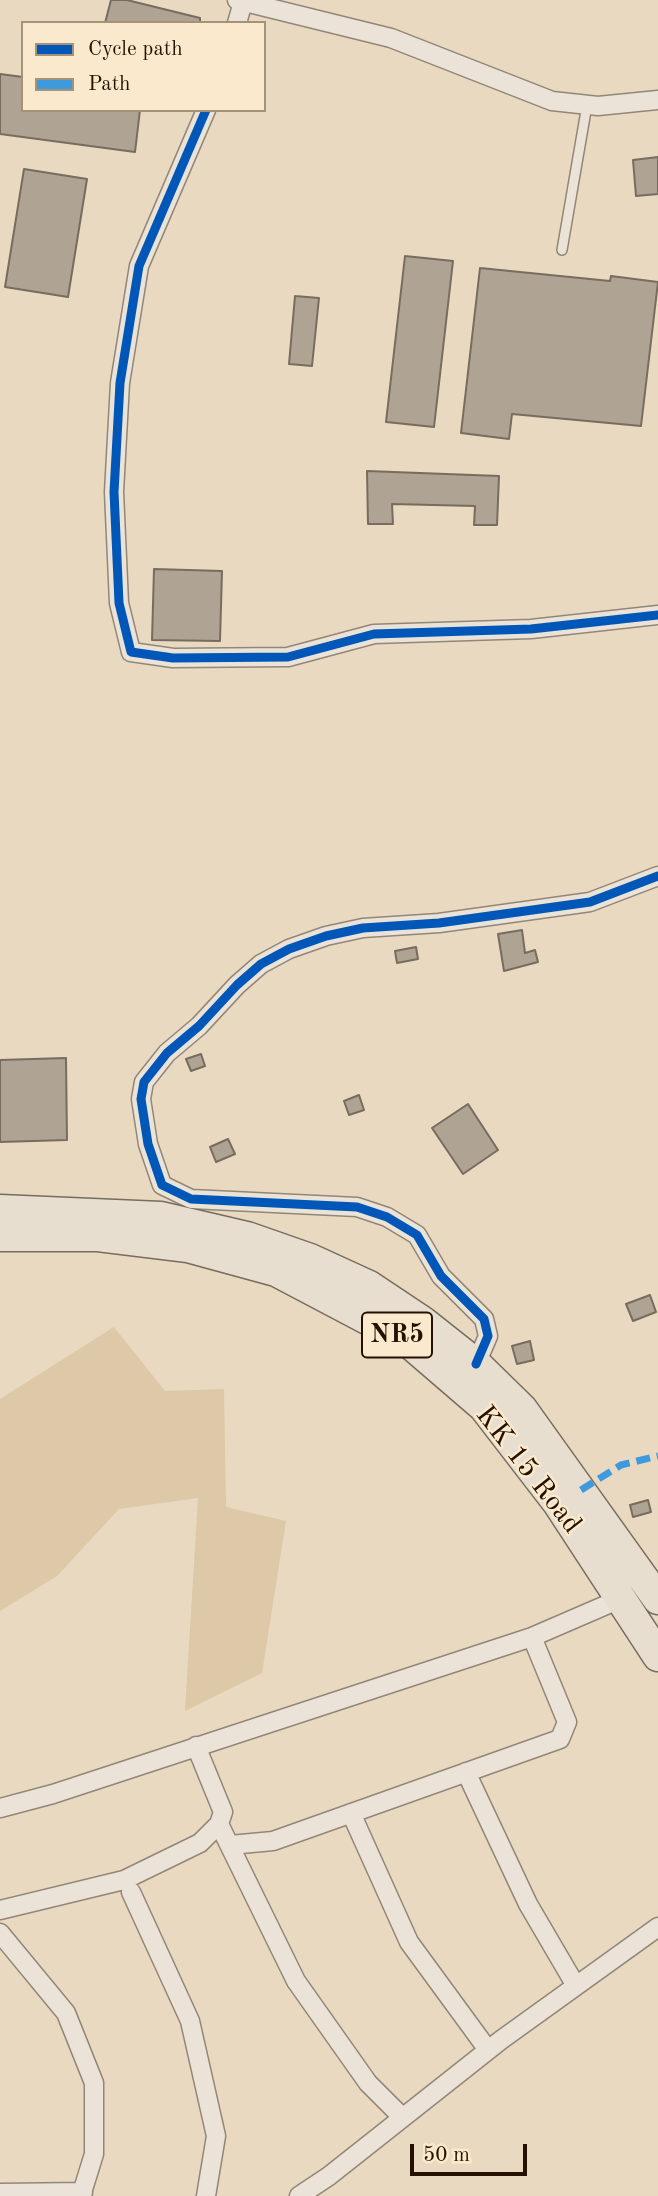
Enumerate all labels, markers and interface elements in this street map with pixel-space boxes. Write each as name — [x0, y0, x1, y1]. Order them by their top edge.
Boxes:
legend — [21, 21, 266, 112]
text: Cycle path — [88, 39, 183, 60]
text: Path — [88, 74, 131, 95]
road number: NR5 — [362, 1312, 432, 1358]
street label: KK 15 Road — [468, 1399, 588, 1541]
scale bar — [413, 2130, 530, 2174]
text: 50 m — [423, 2145, 470, 2166]

